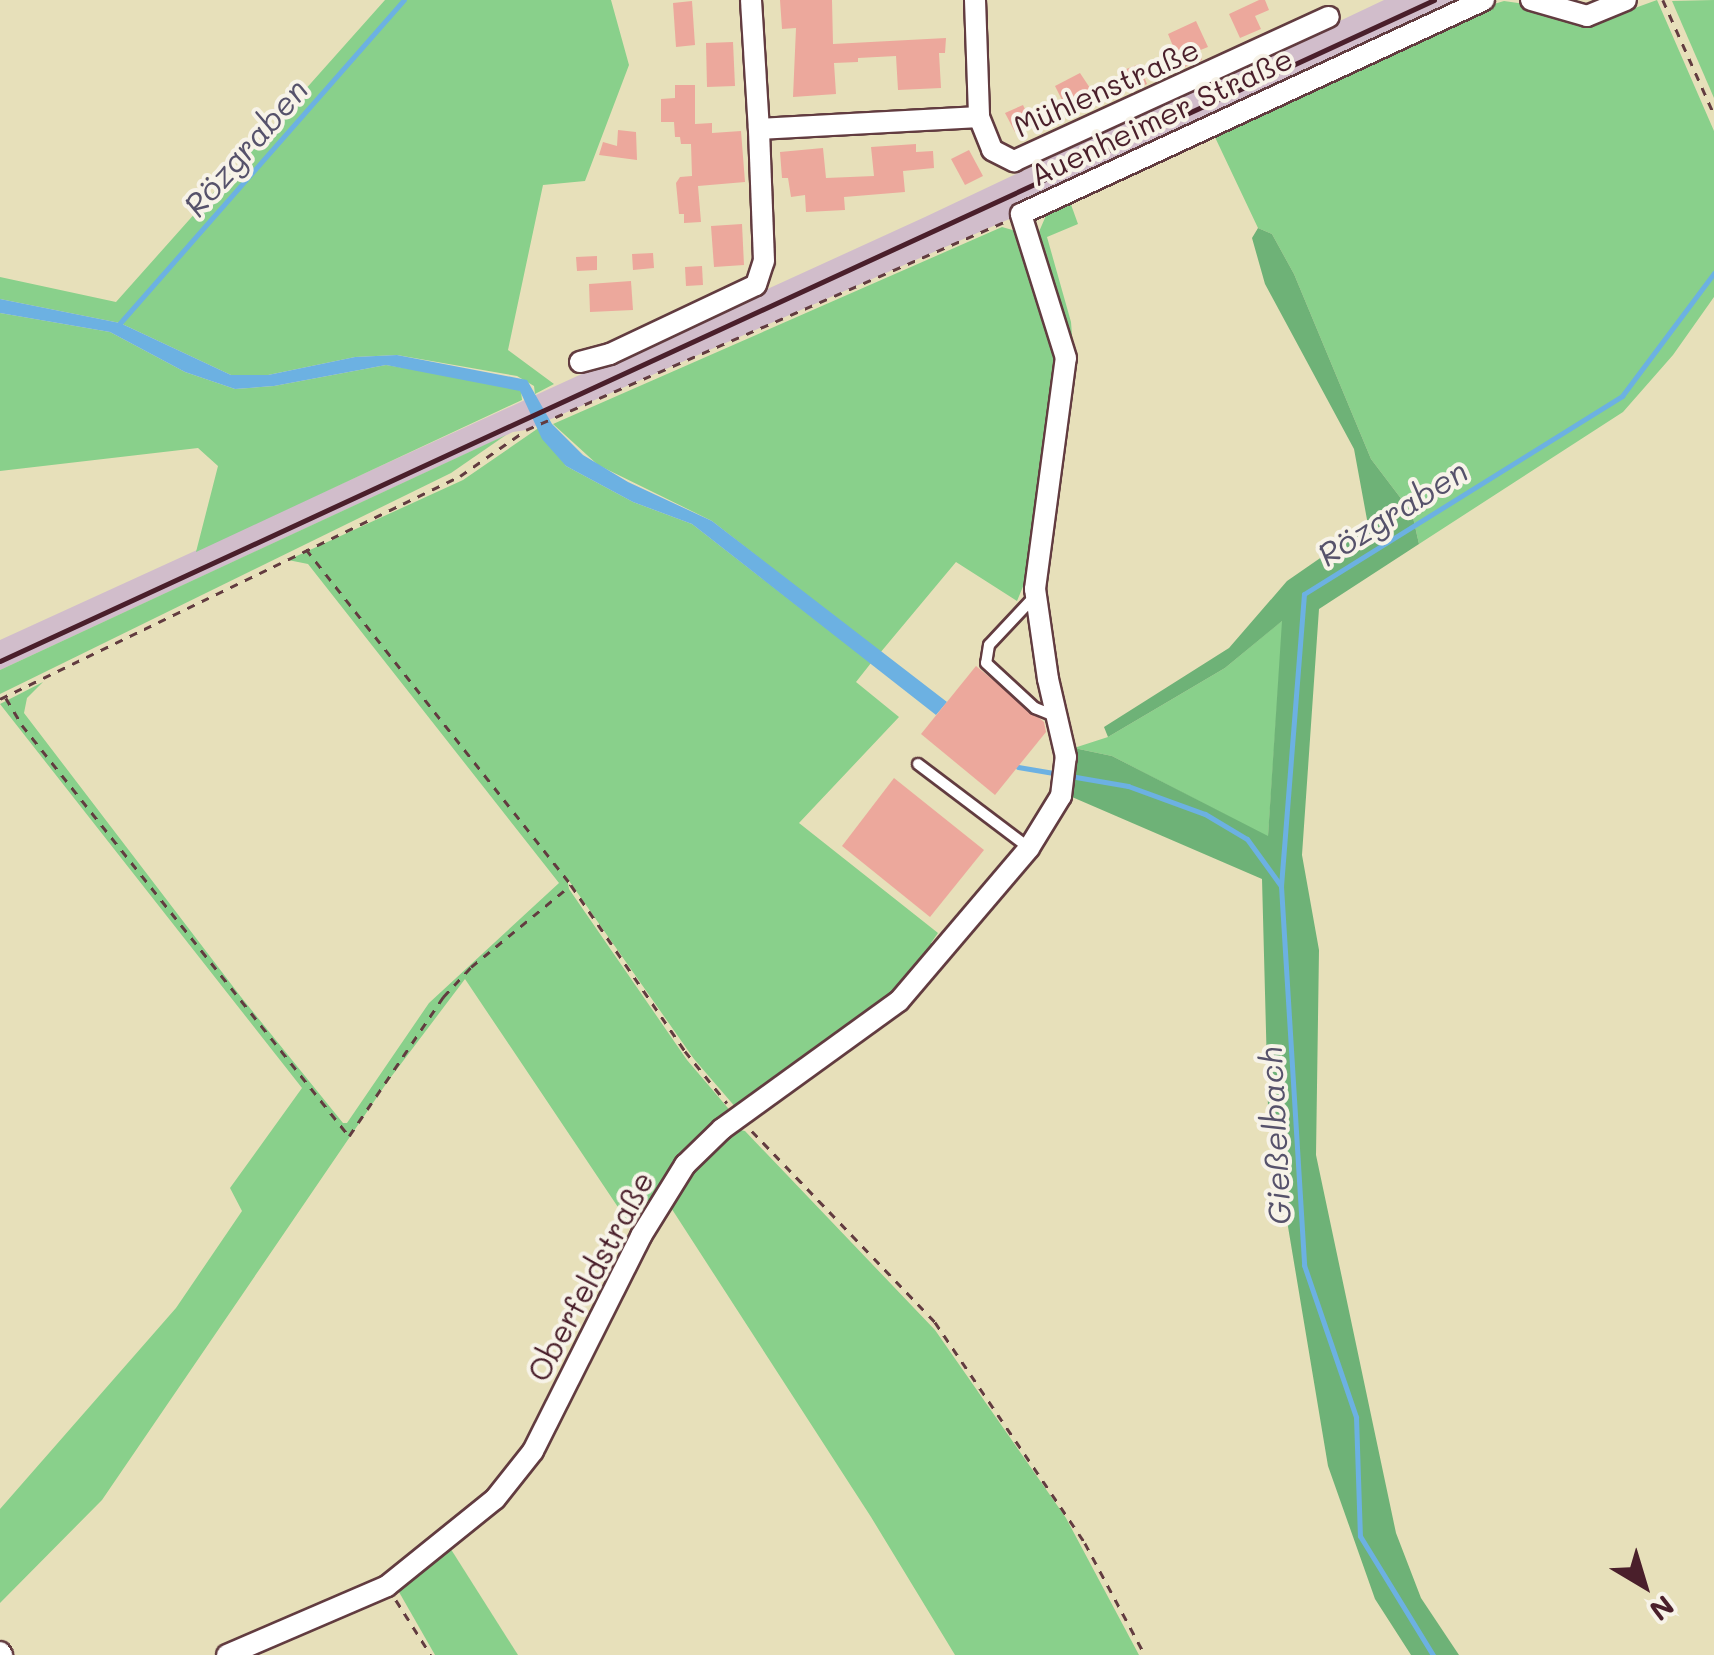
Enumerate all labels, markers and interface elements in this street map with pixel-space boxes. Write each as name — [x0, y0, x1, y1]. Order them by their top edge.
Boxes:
street label: Mühlenstraße — [1008, 30, 1204, 144]
street label: Auenheimer Straße — [1024, 39, 1298, 193]
water label: Rözgraben — [175, 70, 315, 224]
water label: Rözgraben — [1310, 451, 1474, 573]
water label: Gießelbach — [1250, 1046, 1298, 1226]
street label: Oberfeldstraße — [520, 1165, 660, 1387]
north arrow — [1594, 1535, 1694, 1635]
text: N — [1643, 1588, 1682, 1629]

